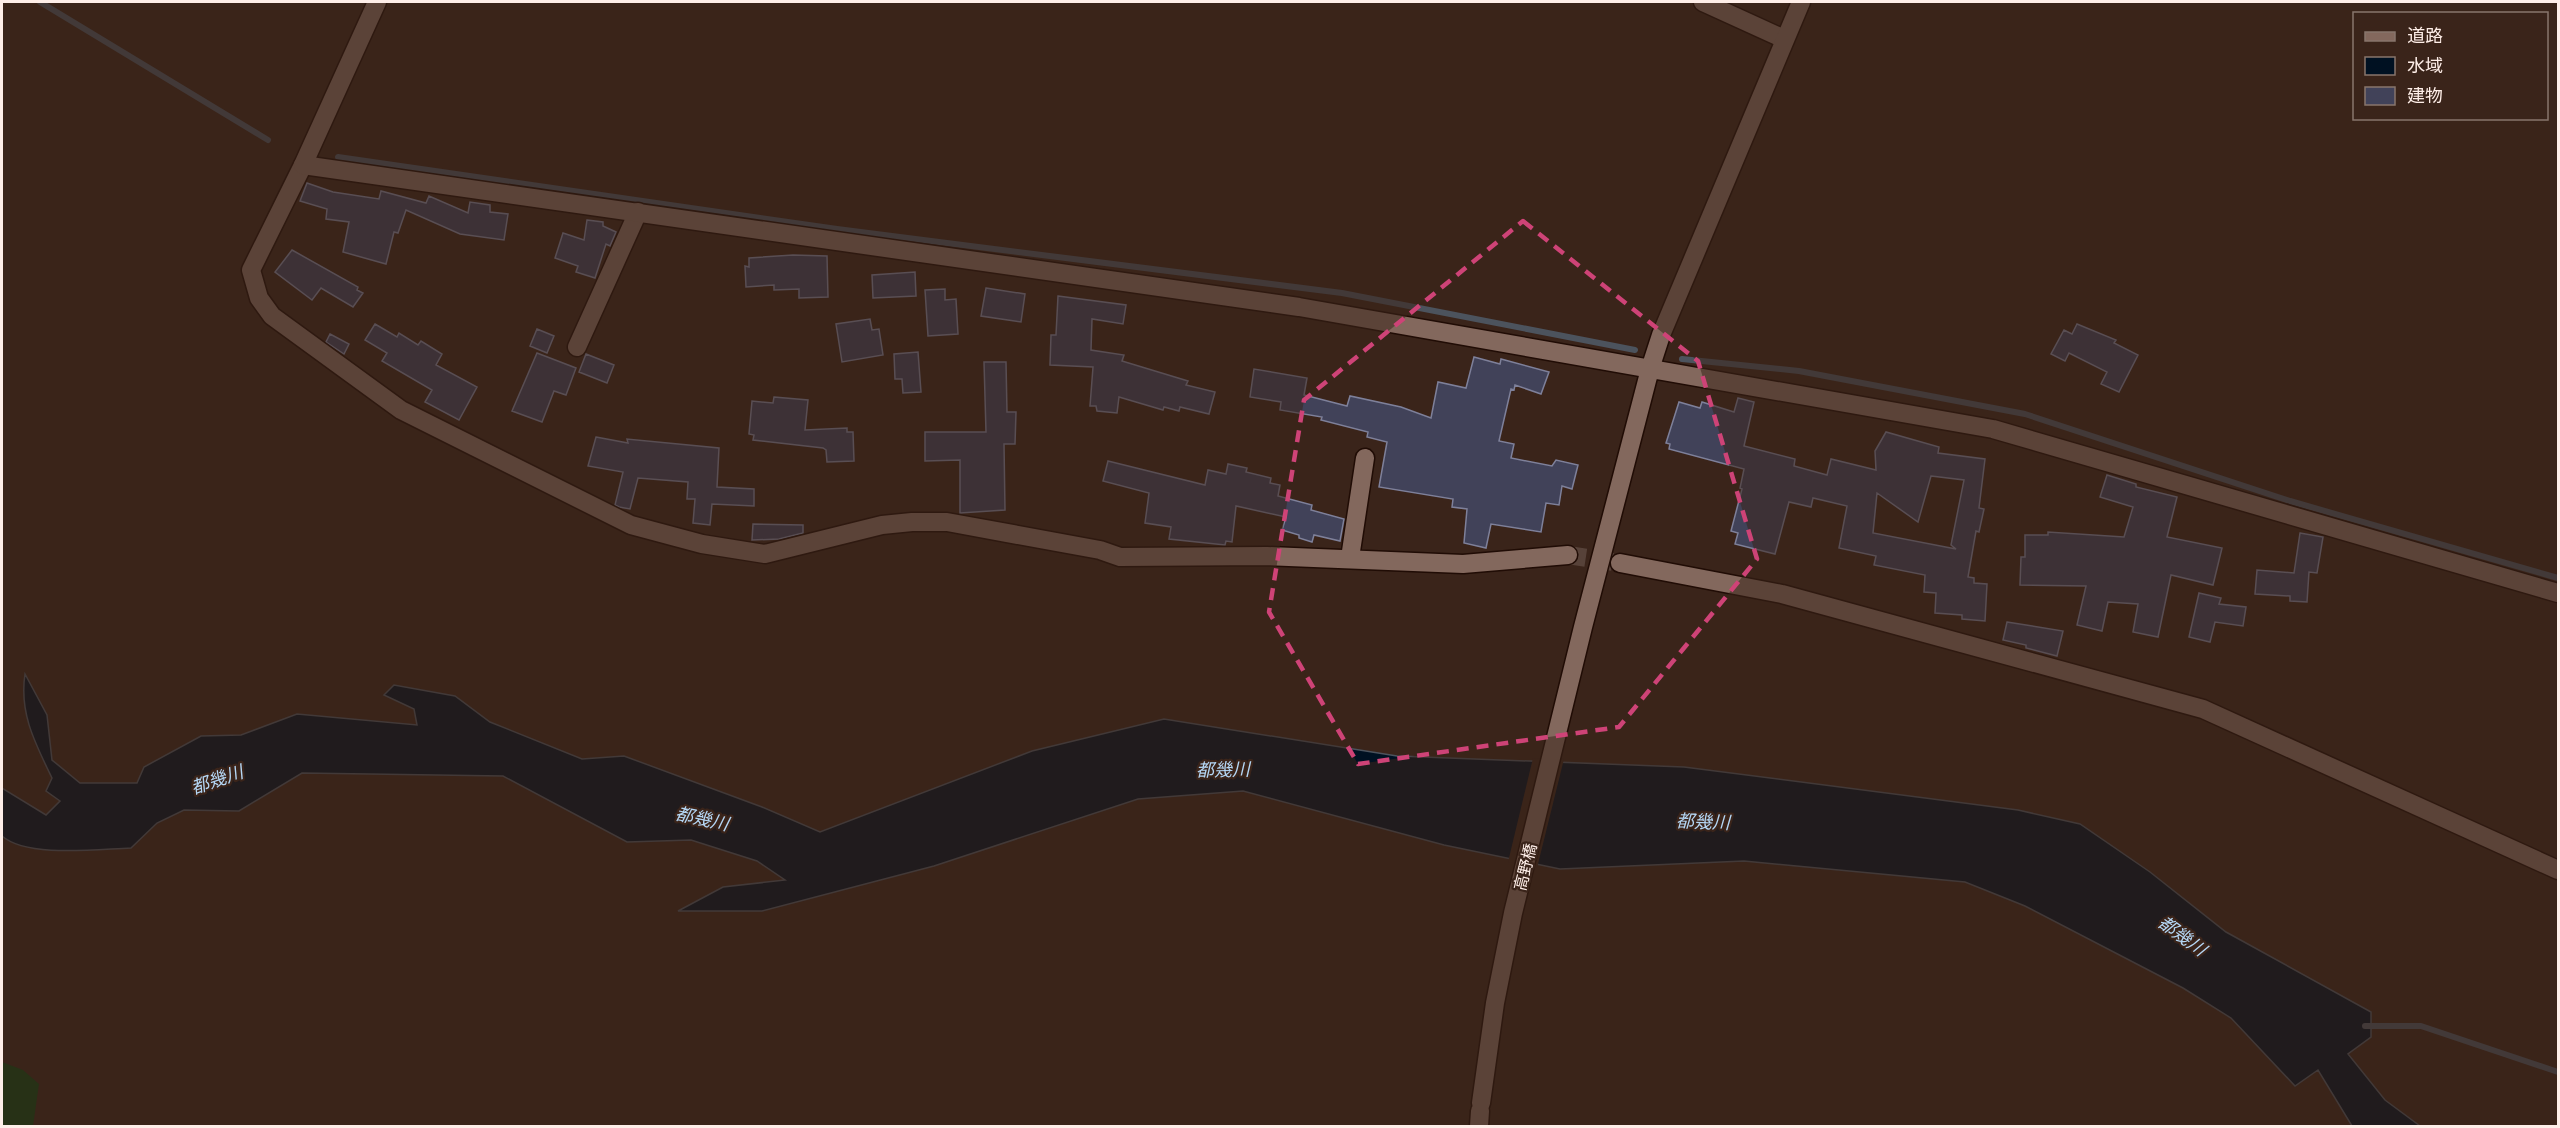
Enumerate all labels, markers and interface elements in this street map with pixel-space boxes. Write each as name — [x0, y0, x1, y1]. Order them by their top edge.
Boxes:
legend — [2353, 12, 2548, 120]
text: 道路 — [2407, 24, 2443, 46]
text: 水域 — [2407, 54, 2443, 76]
text: 建物 — [2407, 84, 2443, 106]
water label: 都幾川 — [1196, 757, 1252, 780]
water label: 都幾川 — [188, 759, 248, 798]
water label: 都幾川 — [674, 802, 733, 835]
water label: 都幾川 — [1676, 809, 1732, 833]
street label: 高野橋 — [1509, 841, 1540, 892]
water label: 都幾川 — [2154, 910, 2213, 961]

